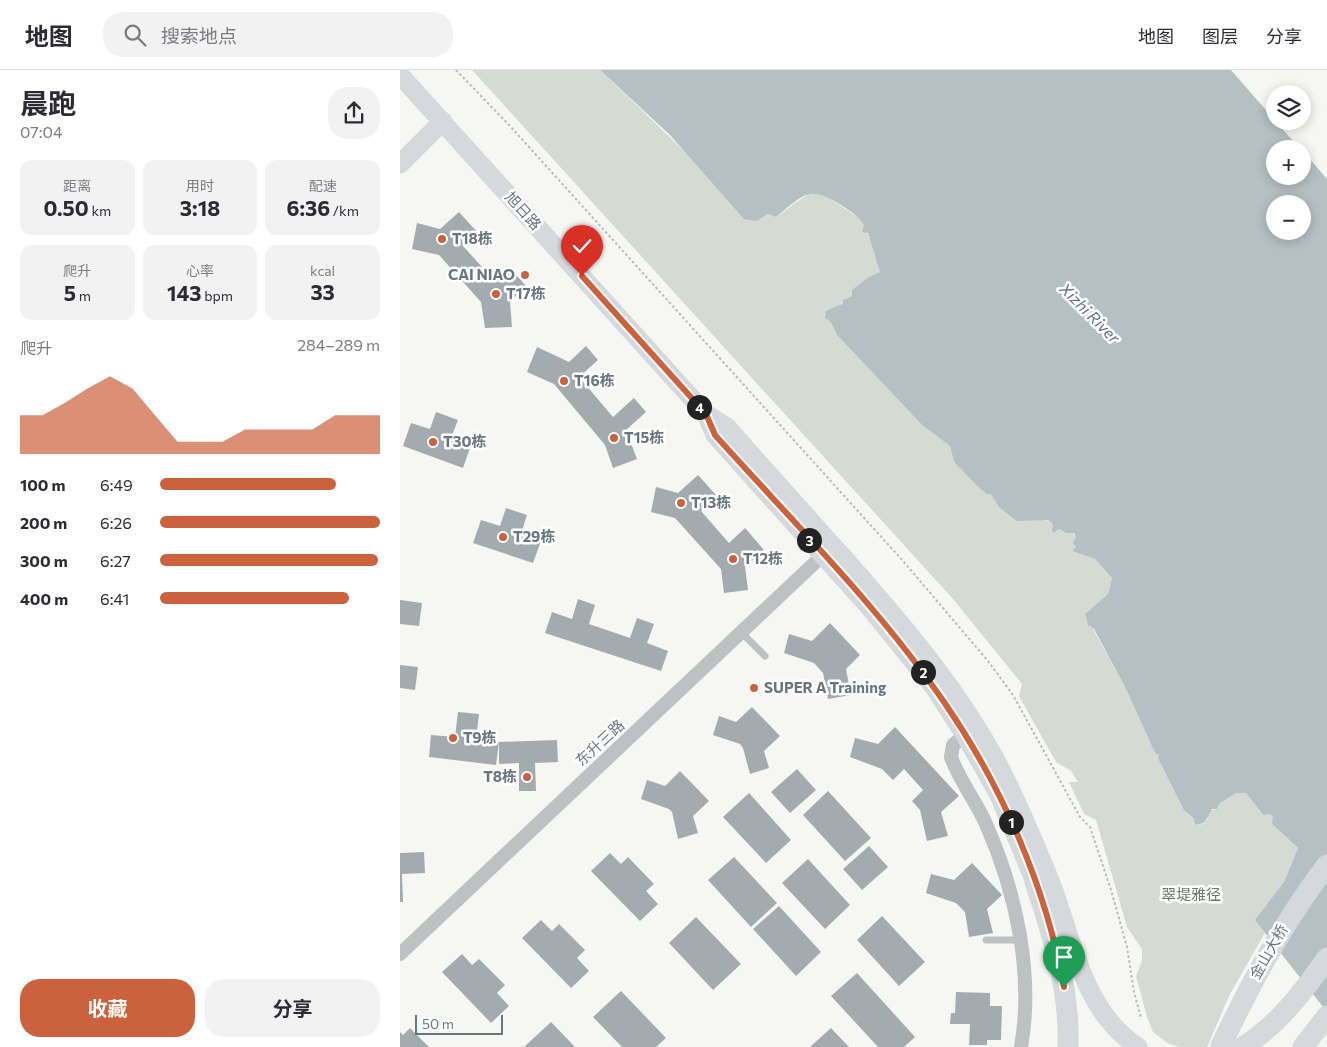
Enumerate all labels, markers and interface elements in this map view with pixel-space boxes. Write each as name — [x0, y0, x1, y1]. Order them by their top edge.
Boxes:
search box — [103, 12, 453, 57]
text: 地图 — [25, 21, 73, 50]
icon: search — [121, 21, 149, 49]
text: 搜索地点 — [161, 24, 237, 47]
text: 地图 — [1138, 25, 1174, 47]
text: 图层 — [1202, 25, 1238, 47]
text: 分享 — [1266, 25, 1302, 47]
map controls — [1266, 85, 1311, 240]
button: layers — [1266, 85, 1311, 130]
text: 晨跑 — [20, 86, 76, 120]
button: share — [328, 87, 380, 139]
text: 07:04 — [20, 122, 63, 141]
button: + — [1266, 140, 1311, 185]
text: 距离 — [63, 177, 91, 194]
text: 用时 — [186, 177, 214, 194]
text: 配速 — [309, 177, 337, 194]
street label: 旭日路 — [502, 188, 545, 233]
text: 0.50 — [43, 195, 89, 220]
text: 3:18 — [180, 195, 220, 220]
text: 6:36 — [286, 195, 330, 220]
button: − — [1266, 195, 1311, 240]
text: km — [89, 202, 111, 219]
text: /km — [330, 202, 359, 219]
pin — [561, 225, 603, 276]
place label: T18栋 — [452, 229, 493, 247]
icon: check — [568, 232, 596, 260]
marker: T18栋 — [436, 233, 448, 245]
text: 爬升 — [63, 262, 91, 279]
text: 心率 — [186, 262, 214, 279]
text: kcal — [310, 262, 335, 279]
place label: CAI NIAO — [448, 265, 515, 283]
marker: CAI NIAO — [519, 269, 531, 281]
water label: Xizhi River — [1056, 278, 1125, 347]
text: 33 — [310, 279, 335, 304]
text: 5 — [64, 280, 76, 305]
text: 143 — [167, 280, 202, 305]
place label: T17栋 — [506, 284, 546, 302]
text: m — [76, 287, 91, 304]
text: bpm — [202, 287, 233, 304]
marker: T17栋 — [490, 288, 502, 300]
text: 284–289 m — [297, 335, 380, 354]
text: 爬升 — [20, 338, 52, 357]
place label: T16栋 — [574, 371, 615, 389]
marker: T16栋 — [558, 375, 570, 387]
pin: 4 — [686, 394, 712, 420]
text: 4 — [695, 399, 704, 416]
place label: T15栋 — [624, 428, 664, 446]
place label: T30栋 — [443, 432, 486, 450]
marker: T15栋 — [608, 432, 620, 444]
marker: T30栋 — [427, 436, 439, 448]
text: 100 m — [20, 475, 66, 494]
text: 6:49 — [100, 475, 133, 494]
place label: T13栋 — [691, 493, 731, 511]
marker: T13栋 — [675, 497, 687, 509]
text: 200 m — [20, 513, 67, 532]
text: 6:26 — [100, 513, 132, 532]
place label: T29栋 — [513, 527, 555, 545]
pin: 3 — [796, 528, 822, 552]
marker: T29栋 — [497, 531, 509, 543]
text: 3 — [805, 532, 814, 549]
place label: T12栋 — [743, 549, 783, 567]
text: 300 m — [20, 551, 68, 570]
text: 6:27 — [100, 551, 131, 570]
marker: T12栋 — [727, 553, 739, 565]
text: 400 m — [20, 589, 68, 608]
text: 6:41 — [100, 589, 129, 608]
pin: 2 — [910, 660, 936, 684]
text: 2 — [920, 664, 927, 681]
place label: SUPER A Training — [764, 678, 886, 696]
marker: SUPER A Training — [748, 682, 760, 694]
street label: 东升三路 — [571, 715, 627, 769]
place label: T9栋 — [463, 728, 497, 746]
marker: T9栋 — [447, 732, 459, 744]
place label: T8栋 — [483, 767, 517, 785]
marker: T8栋 — [521, 771, 533, 783]
pin: 1 — [998, 810, 1024, 834]
text: 1 — [1008, 814, 1015, 831]
park label: 翠堤雅径 — [1161, 885, 1221, 903]
street label: 金山大桥 — [1245, 921, 1291, 982]
pin — [1043, 936, 1085, 987]
icon: arrive — [1050, 943, 1078, 971]
button: 收藏 — [20, 979, 195, 1037]
button: 分享 — [205, 979, 380, 1037]
scale bar — [415, 1012, 502, 1035]
text: 50 m — [422, 1015, 454, 1032]

